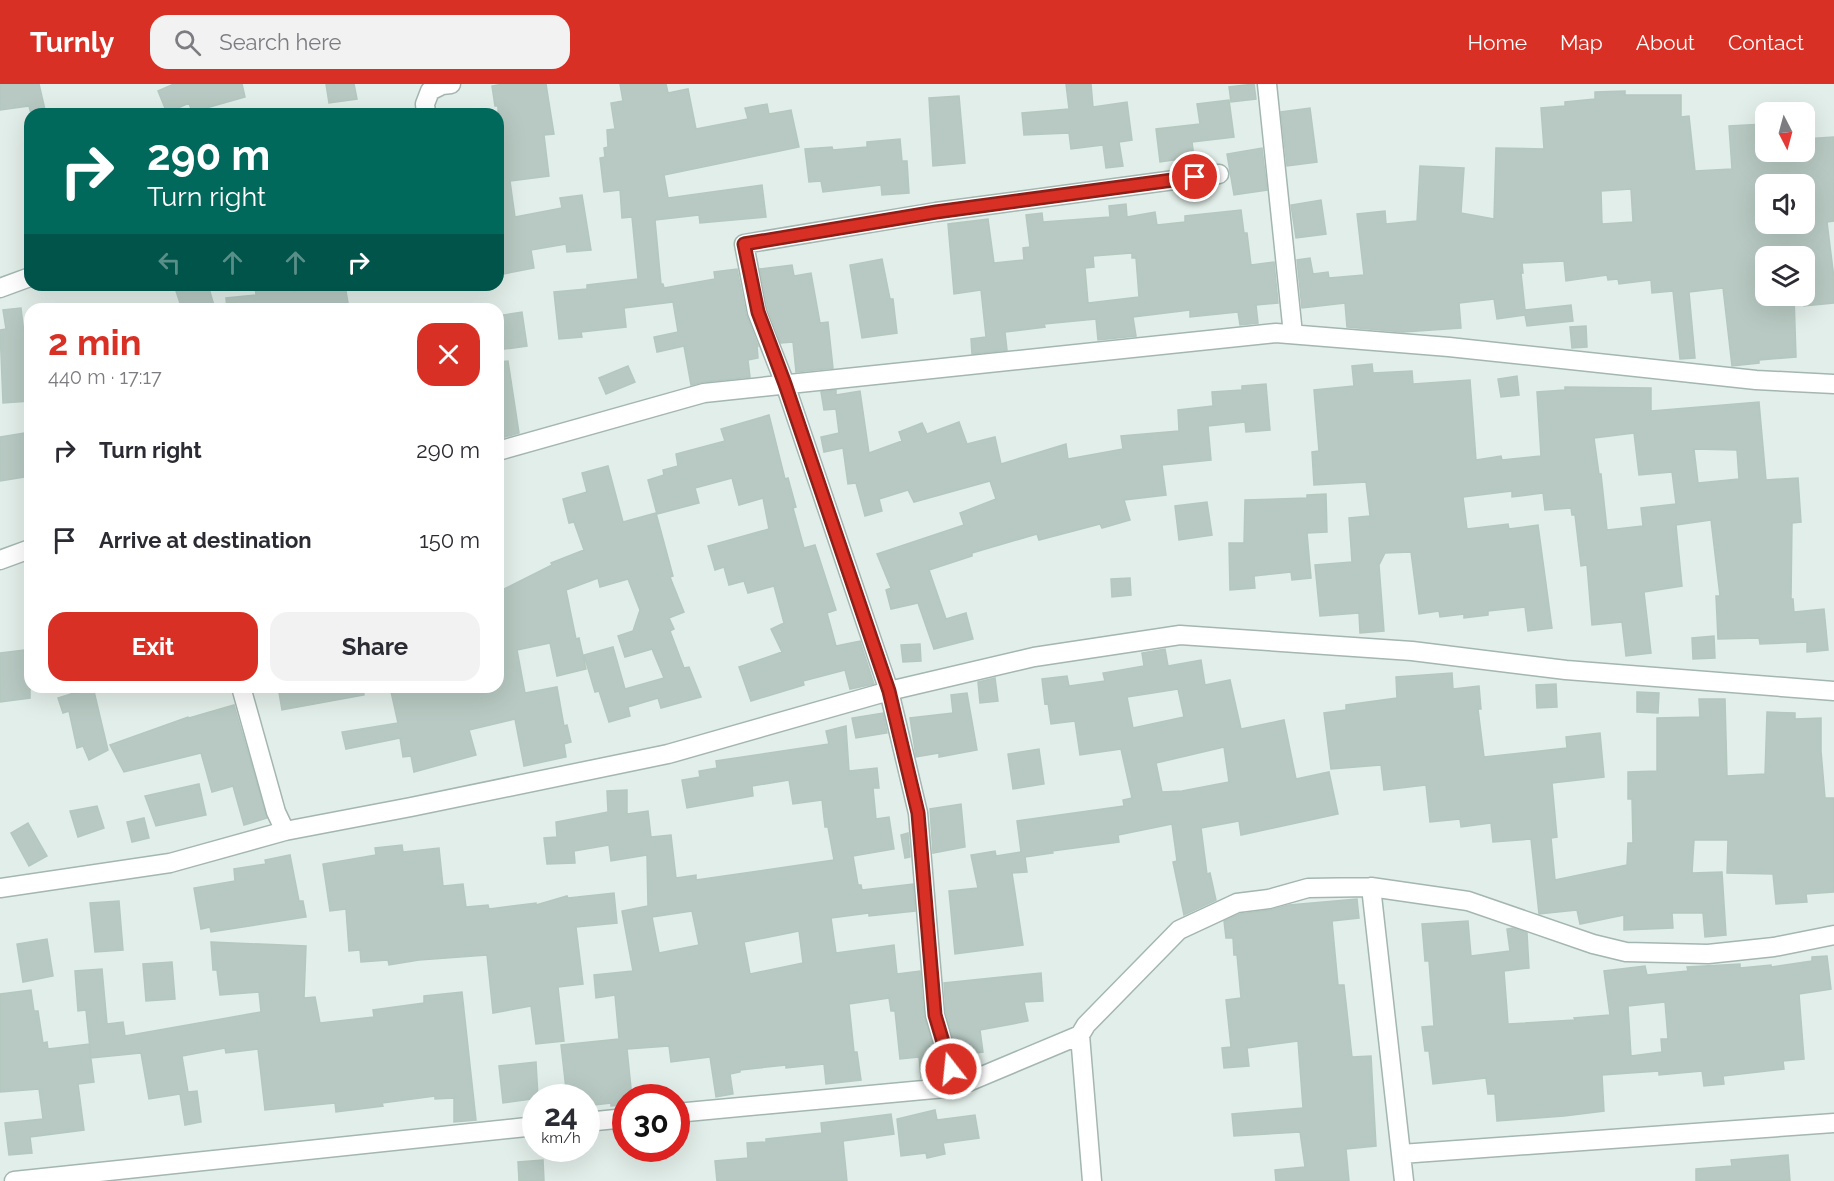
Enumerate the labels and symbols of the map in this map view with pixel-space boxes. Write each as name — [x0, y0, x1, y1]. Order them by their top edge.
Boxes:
north arrow — [1755, 102, 1815, 162]
pin — [1169, 151, 1220, 202]
position arrow — [919, 1037, 983, 1101]
speed limit sign: 30 — [612, 1084, 690, 1162]

